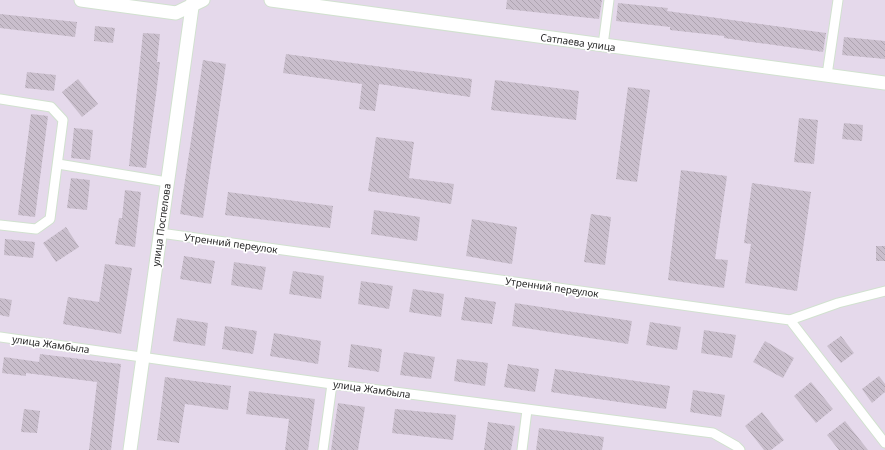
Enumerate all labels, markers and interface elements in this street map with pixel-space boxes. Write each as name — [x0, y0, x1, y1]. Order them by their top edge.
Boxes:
street label: Сатпаева улица — [539, 30, 617, 54]
street label: улица Поспелова — [148, 183, 174, 267]
street label: Утренний переулок — [183, 230, 279, 257]
street label: Утренний переулок — [504, 274, 600, 301]
street label: улица Жамбыла — [11, 332, 91, 356]
street label: улица Жамбыла — [332, 377, 412, 401]

